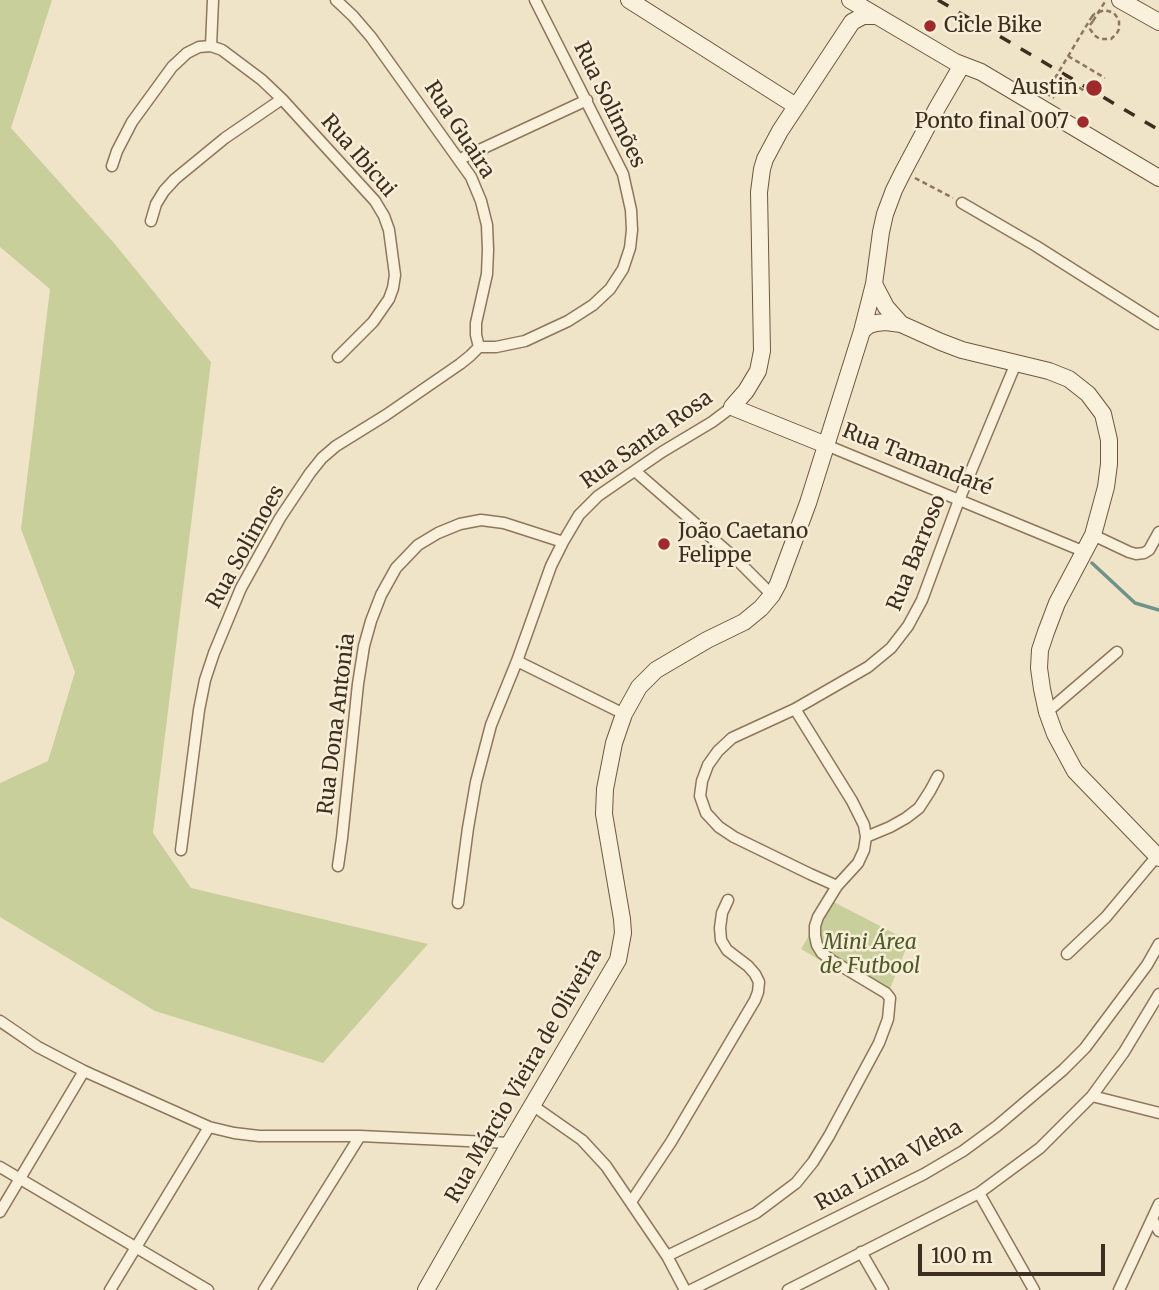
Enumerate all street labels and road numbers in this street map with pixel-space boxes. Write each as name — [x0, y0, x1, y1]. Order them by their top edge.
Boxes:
street label: Rua Solimões — [568, 38, 650, 172]
street label: Rua Guaira — [418, 77, 500, 183]
street label: Rua Ibicui — [315, 110, 401, 202]
street label: Rua Santa Rosa — [576, 385, 718, 495]
street label: Rua Tamandaré — [838, 418, 996, 502]
street label: Rua Solimoes — [202, 481, 290, 613]
street label: Rua Barroso — [882, 491, 952, 615]
street label: Rua Dona Antonia — [313, 632, 361, 816]
street label: Rua Márcio Vieira de Oliveira — [441, 944, 607, 1208]
street label: Rua Linha Vleha — [811, 1115, 967, 1217]

